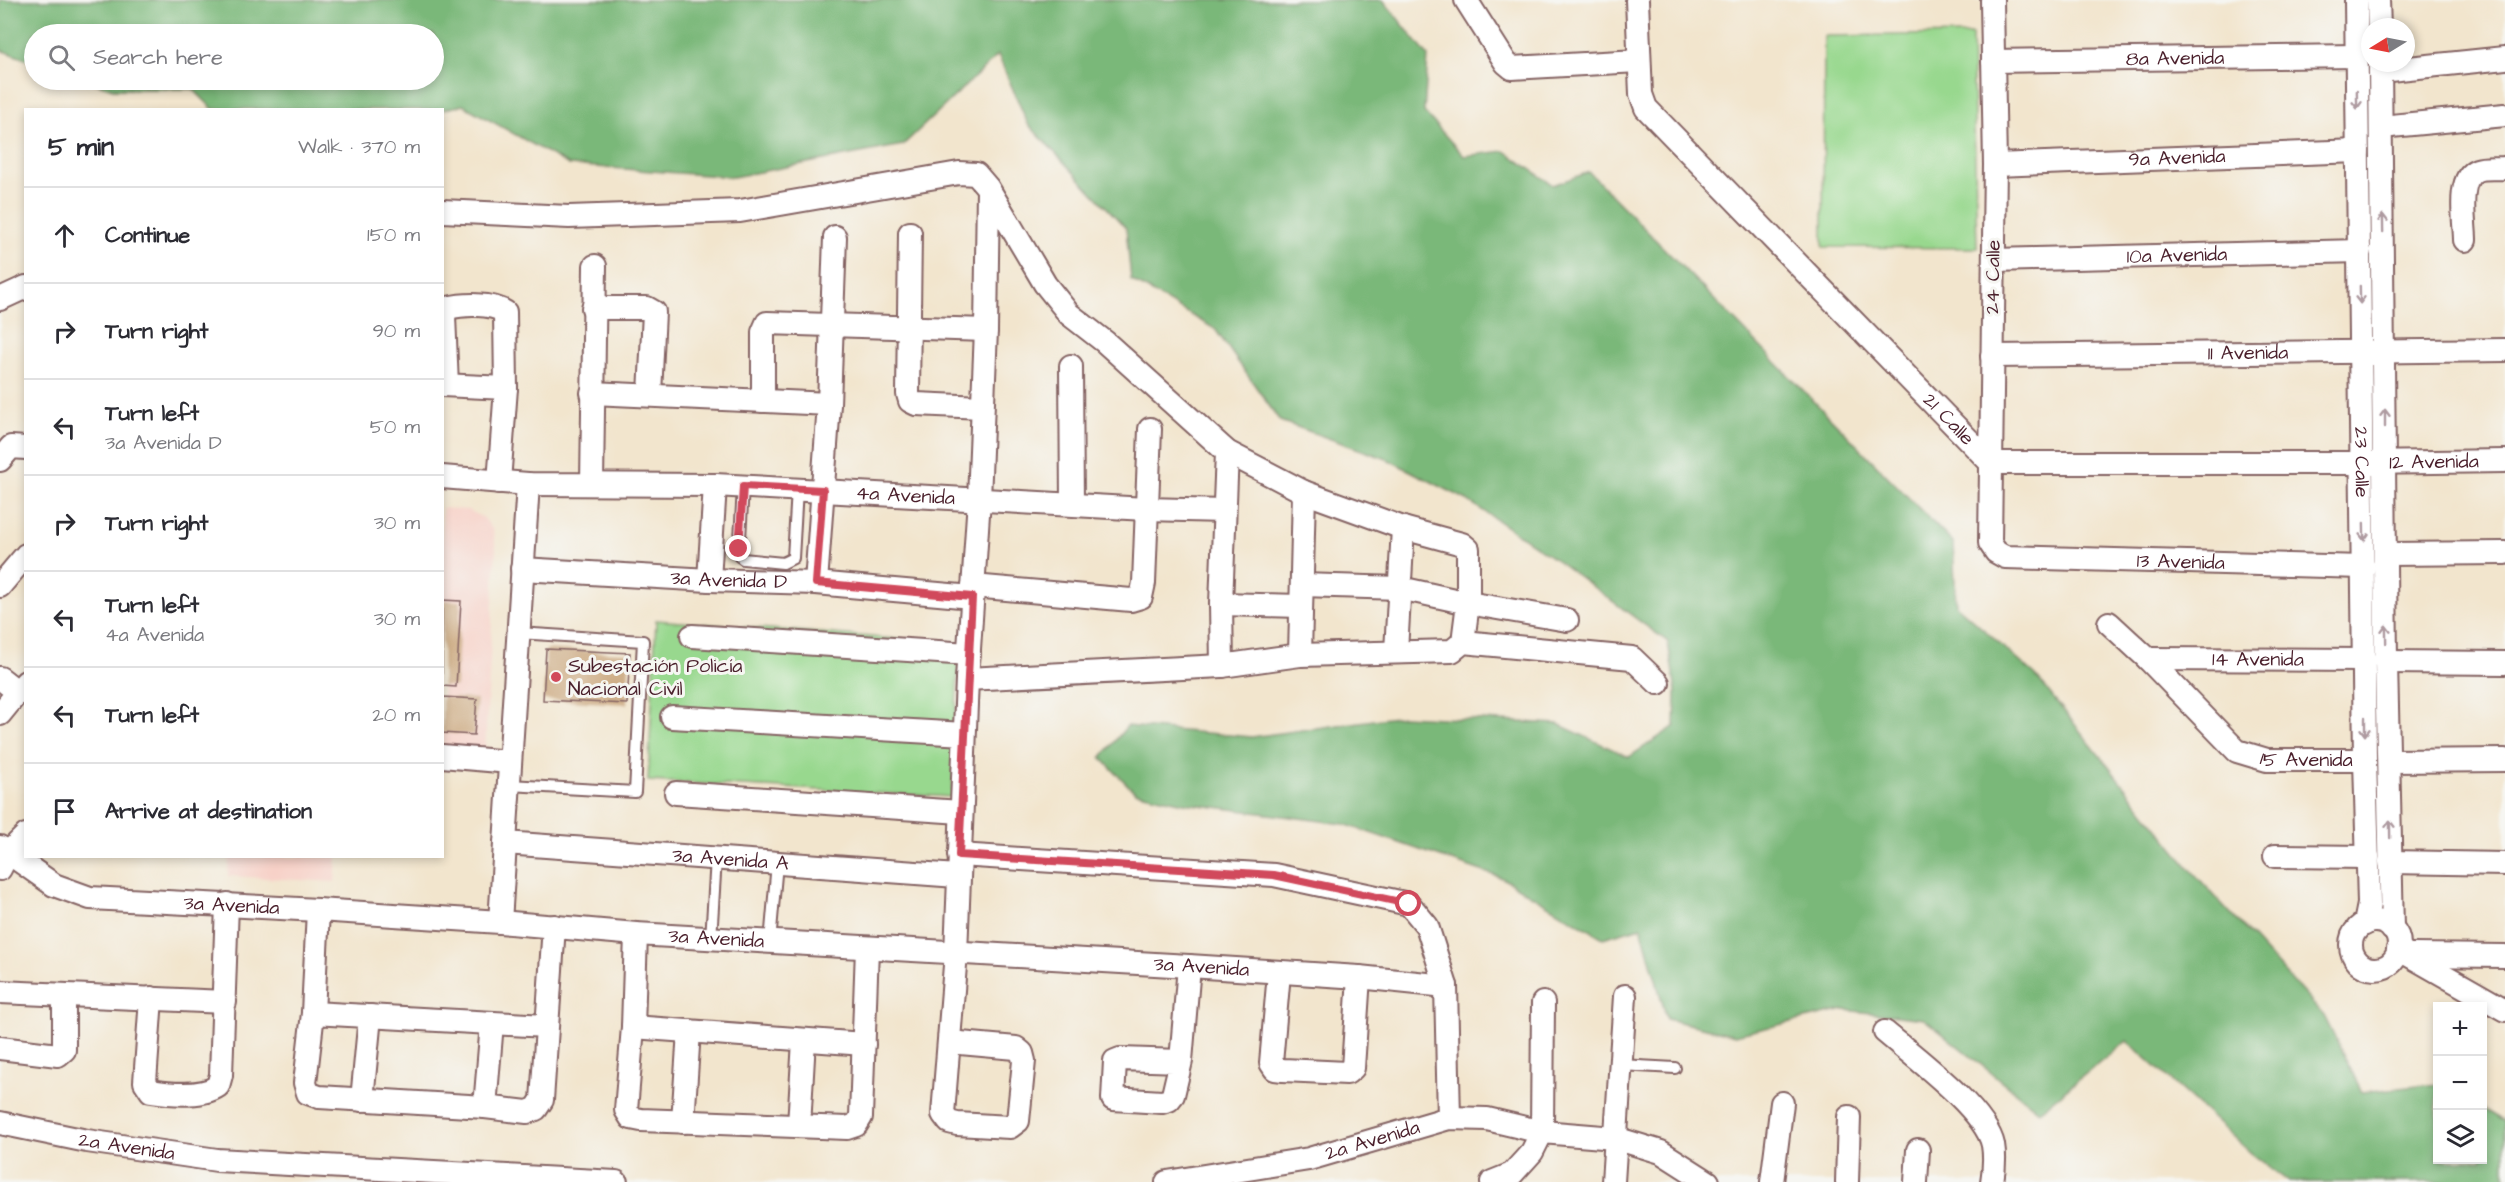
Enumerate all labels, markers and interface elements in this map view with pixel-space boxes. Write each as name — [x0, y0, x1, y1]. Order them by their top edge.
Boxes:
north arrow — [2361, 18, 2415, 72]
search box — [24, 24, 444, 90]
icon: search — [45, 41, 78, 74]
text: Search here — [93, 42, 223, 73]
street label: 8a Avenida — [2125, 44, 2225, 73]
one-way arrow — [2351, 90, 2363, 110]
text: 5 min — [48, 129, 114, 165]
text: Walk · 370 m — [298, 133, 420, 161]
street label: 9a Avenida — [2128, 142, 2226, 174]
one-way arrow — [2377, 213, 2389, 233]
icon: ahead — [48, 219, 81, 252]
text: Continue — [105, 220, 190, 251]
text: 150 m — [367, 221, 420, 249]
street label: 24 Calle — [1978, 239, 2008, 314]
street label: 10a Avenida — [2126, 240, 2228, 271]
one-way arrow — [2354, 285, 2366, 305]
icon: right — [48, 315, 81, 348]
text: Turn right — [105, 316, 208, 347]
text: 90 m — [372, 317, 420, 345]
street label: 11 Avenida — [2208, 339, 2288, 367]
street label: 21 Calle — [1916, 387, 1981, 452]
text: Turn left — [105, 398, 199, 429]
one-way arrow — [2379, 408, 2391, 428]
icon: left — [48, 411, 81, 444]
text: 50 m — [370, 413, 420, 441]
street label: 23 Calle — [2347, 426, 2376, 498]
text: 3a Avenida D — [105, 429, 222, 457]
street label: 12 Avenida — [2389, 447, 2479, 477]
street label: 4a Avenida — [855, 479, 956, 512]
icon: right — [48, 507, 81, 540]
text: Turn right — [105, 508, 208, 539]
text: 30 m — [374, 509, 420, 537]
one-way arrow — [2358, 522, 2370, 542]
route end — [725, 535, 751, 561]
street label: 13 Avenida — [2136, 547, 2225, 577]
street label: 3a Avenida D — [669, 564, 788, 596]
text: Turn left — [105, 590, 199, 621]
icon: left — [48, 603, 81, 636]
text: 30 m — [374, 605, 420, 633]
text: 4a Avenida — [105, 621, 204, 649]
one-way arrow — [2380, 624, 2392, 644]
street label: 14 Avenida — [2212, 645, 2304, 674]
place label: Subestación Policía Nacional Civil — [568, 652, 742, 703]
marker: Subestación Policía Nacional Civil — [549, 670, 563, 684]
icon: left — [48, 699, 81, 732]
text: Turn left — [105, 700, 199, 731]
text: 20 m — [372, 701, 420, 729]
one-way arrow — [2359, 717, 2371, 737]
street label: 15 Avenida — [2257, 745, 2353, 774]
icon: arrive — [48, 795, 81, 828]
text: Arrive at destination — [105, 796, 312, 827]
one-way arrow — [2384, 819, 2395, 839]
street label: 3a Avenida A — [671, 841, 790, 878]
street label: 3a Avenida — [183, 889, 280, 922]
route start — [1395, 890, 1421, 916]
street label: 3a Avenida — [668, 922, 765, 955]
street label: 3a Avenida — [1153, 950, 1250, 984]
map controls — [2433, 1002, 2487, 1164]
button: + — [2433, 1002, 2487, 1056]
button: − — [2433, 1056, 2487, 1110]
button: layers — [2433, 1110, 2487, 1164]
street label: 2a Avenida — [1322, 1113, 1423, 1167]
street label: 2a Avenida — [76, 1126, 177, 1168]

